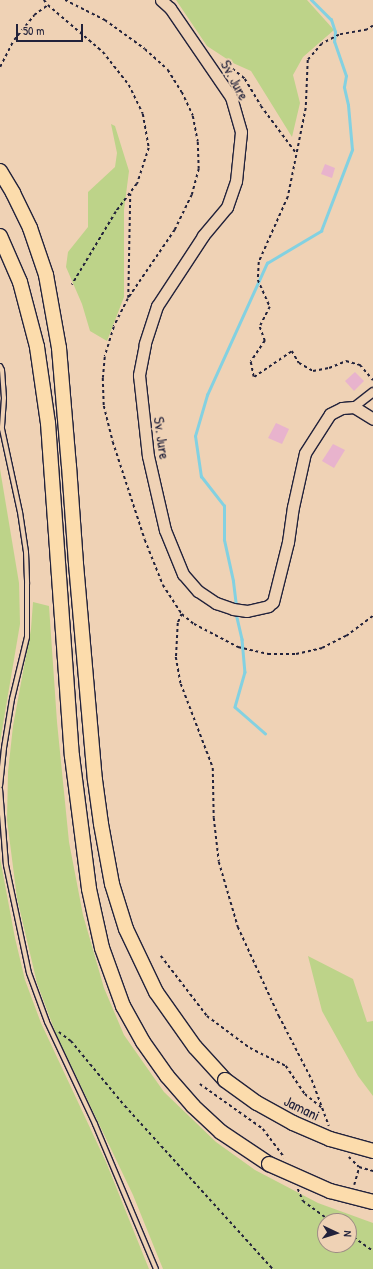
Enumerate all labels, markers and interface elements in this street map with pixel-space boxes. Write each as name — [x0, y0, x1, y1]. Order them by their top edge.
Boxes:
scale bar — [18, 16, 85, 42]
text: 50 m — [23, 22, 44, 39]
street label: Sv. Jure — [217, 57, 253, 103]
street label: Sv. Jure — [150, 416, 174, 460]
street label: Jamani — [281, 1092, 323, 1124]
north arrow — [317, 1213, 357, 1253]
text: N — [341, 1230, 355, 1237]

